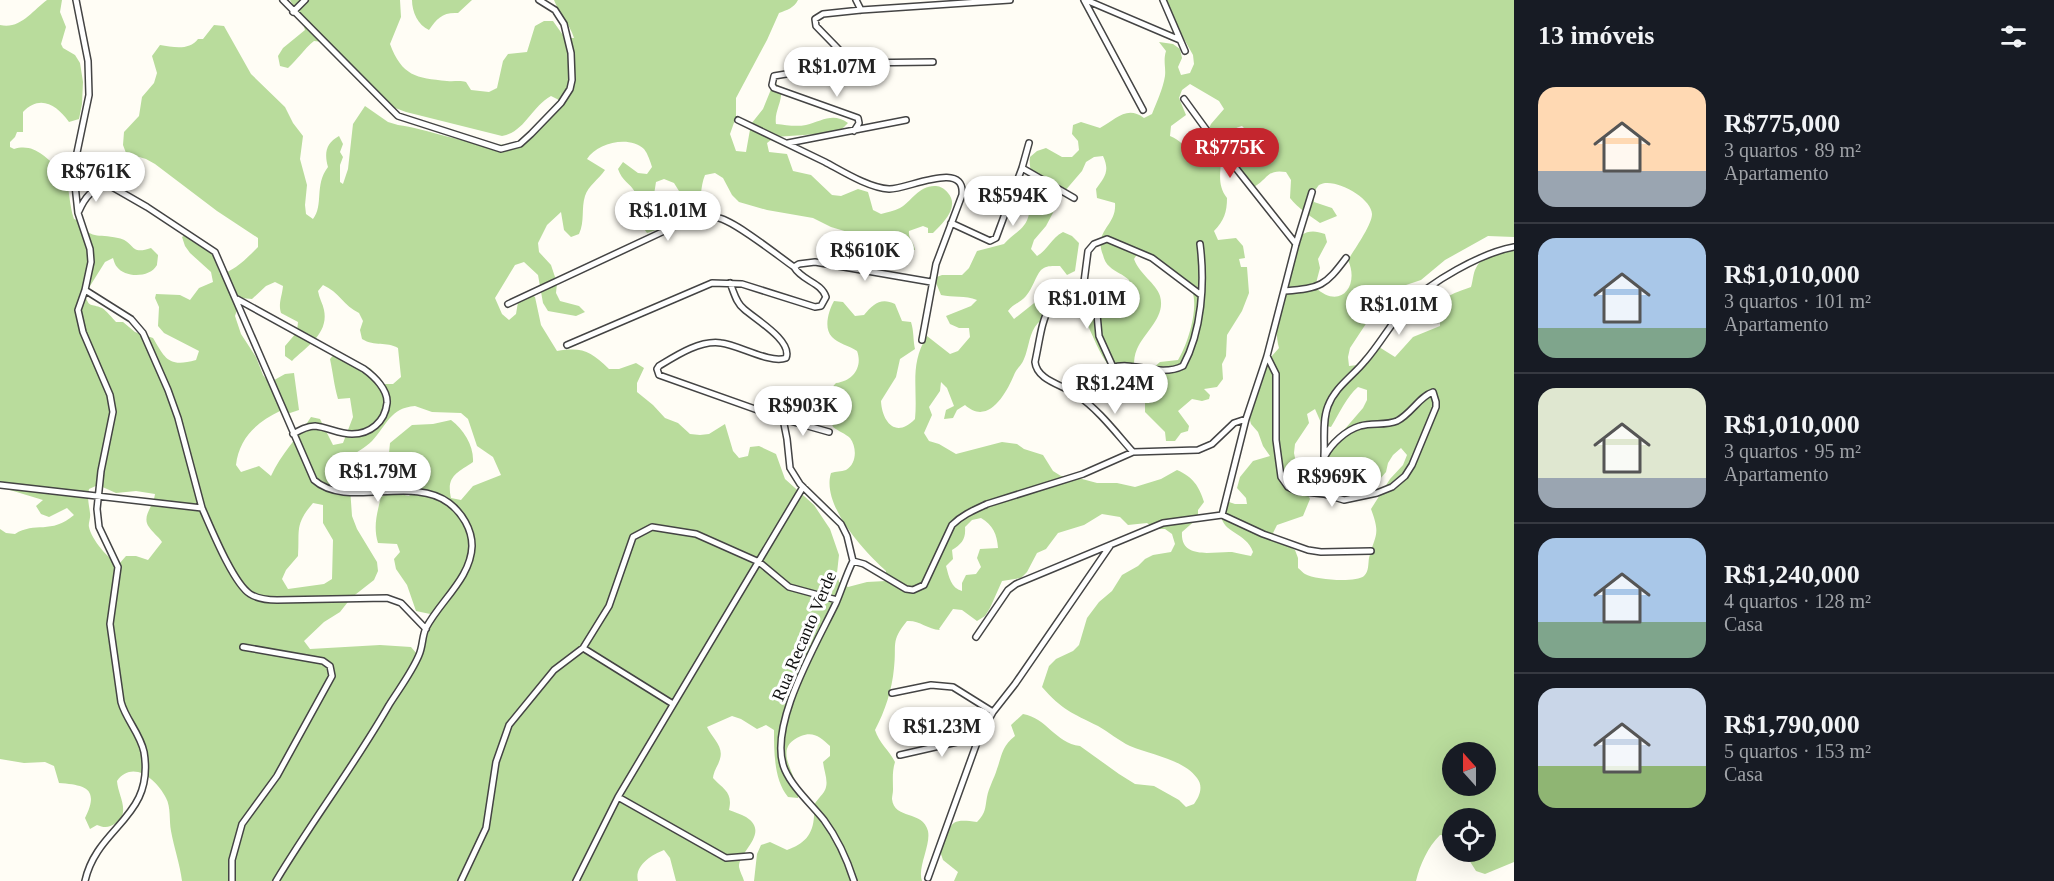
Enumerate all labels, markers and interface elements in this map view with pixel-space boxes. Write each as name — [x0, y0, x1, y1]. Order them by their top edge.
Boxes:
icon: filters — [1997, 20, 2030, 53]
text: 13 imóveis — [1538, 21, 1654, 50]
pin: R$1.07M — [782, 47, 892, 98]
text: R$1.07M — [798, 55, 876, 77]
text: R$775,000 — [1724, 109, 1840, 138]
icon: home — [1586, 111, 1658, 183]
pin: R$775K — [1181, 128, 1279, 179]
text: R$775K — [1195, 136, 1265, 158]
text: 3 quartos · 89 m² — [1724, 139, 1861, 161]
pin: R$761K — [47, 152, 145, 203]
text: R$761K — [61, 160, 131, 182]
text: Apartamento — [1724, 162, 1828, 184]
pin: R$594K — [964, 176, 1062, 227]
text: R$594K — [978, 184, 1048, 206]
pin: R$1.01M — [613, 191, 723, 242]
text: R$1.01M — [629, 199, 707, 221]
pin: R$610K — [816, 231, 914, 282]
text: R$610K — [830, 239, 900, 261]
text: R$1,010,000 — [1724, 260, 1860, 289]
icon: home — [1586, 262, 1658, 334]
pin: R$1.01M — [1032, 279, 1142, 330]
pin: R$1.01M — [1344, 285, 1454, 336]
text: R$1.01M — [1048, 287, 1126, 309]
text: 3 quartos · 101 m² — [1724, 290, 1871, 312]
text: R$1.01M — [1360, 293, 1438, 315]
text: Apartamento — [1724, 313, 1828, 335]
pin: R$1.24M — [1060, 364, 1170, 415]
text: R$1.24M — [1076, 372, 1154, 394]
pin: R$903K — [754, 386, 852, 437]
text: R$903K — [768, 394, 838, 416]
text: R$1,010,000 — [1724, 410, 1860, 439]
icon: home — [1586, 412, 1658, 484]
text: 3 quartos · 95 m² — [1724, 440, 1861, 462]
pin: R$1.79M — [323, 452, 433, 503]
pin: R$969K — [1283, 457, 1381, 508]
text: R$1.79M — [339, 460, 417, 482]
text: Apartamento — [1724, 463, 1828, 485]
text: R$969K — [1297, 465, 1367, 487]
text: R$1,240,000 — [1724, 560, 1860, 589]
icon: home — [1586, 562, 1658, 634]
street label: Rua Recanto Verde — [768, 568, 840, 704]
text: 4 quartos · 128 m² — [1724, 590, 1871, 612]
text: Casa — [1724, 613, 1763, 635]
pin: R$1.23M — [887, 707, 997, 758]
text: R$1,790,000 — [1724, 710, 1860, 739]
icon: home — [1586, 712, 1658, 784]
text: R$1.23M — [903, 715, 981, 737]
text: 5 quartos · 153 m² — [1724, 740, 1871, 762]
north arrow — [1442, 742, 1496, 796]
map controls — [1442, 742, 1496, 862]
text: Casa — [1724, 763, 1763, 785]
button: locate — [1442, 808, 1496, 862]

